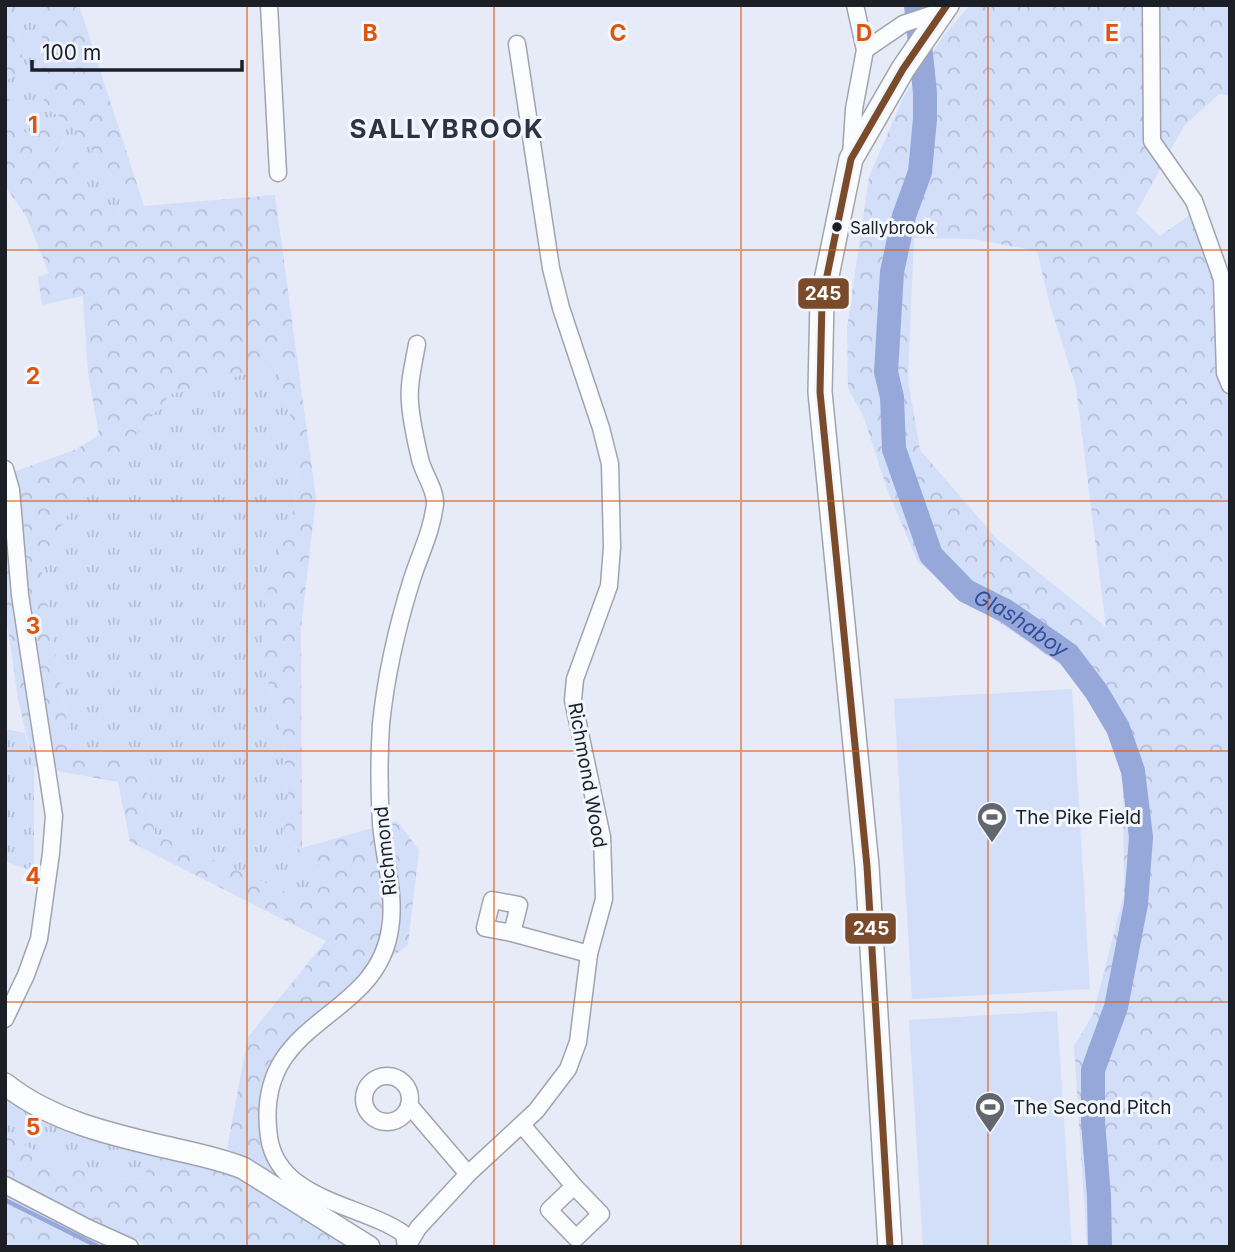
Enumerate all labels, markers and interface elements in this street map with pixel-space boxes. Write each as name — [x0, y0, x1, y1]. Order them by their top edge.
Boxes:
text: B — [362, 19, 378, 47]
text: C — [609, 19, 627, 47]
text: D — [856, 19, 872, 47]
text: E — [1105, 19, 1119, 47]
scale bar — [32, 28, 242, 72]
text: 100 m — [42, 40, 101, 65]
text: 1 — [28, 111, 38, 139]
district label: SALLYBROOK — [349, 113, 545, 144]
place label: Sallybrook — [850, 218, 935, 238]
marker: Sallybrook — [830, 220, 844, 234]
line badge: 245 — [797, 277, 850, 310]
text: 245 — [805, 282, 841, 305]
text: 2 — [26, 362, 40, 390]
water label: Glashaboy — [970, 584, 1074, 663]
text: 3 — [26, 612, 40, 640]
street label: Richmond Wood — [563, 701, 612, 850]
sports icon: The Pike Field — [975, 800, 1009, 844]
street label: Richmond — [369, 805, 402, 897]
place label: The Pike Field — [1015, 806, 1141, 829]
text: 4 — [25, 862, 41, 890]
line badge: 245 — [844, 912, 897, 945]
text: 245 — [853, 917, 889, 940]
sports icon: The Second Pitch — [973, 1090, 1007, 1134]
place label: The Second Pitch — [1013, 1096, 1172, 1119]
text: 5 — [26, 1113, 40, 1141]

